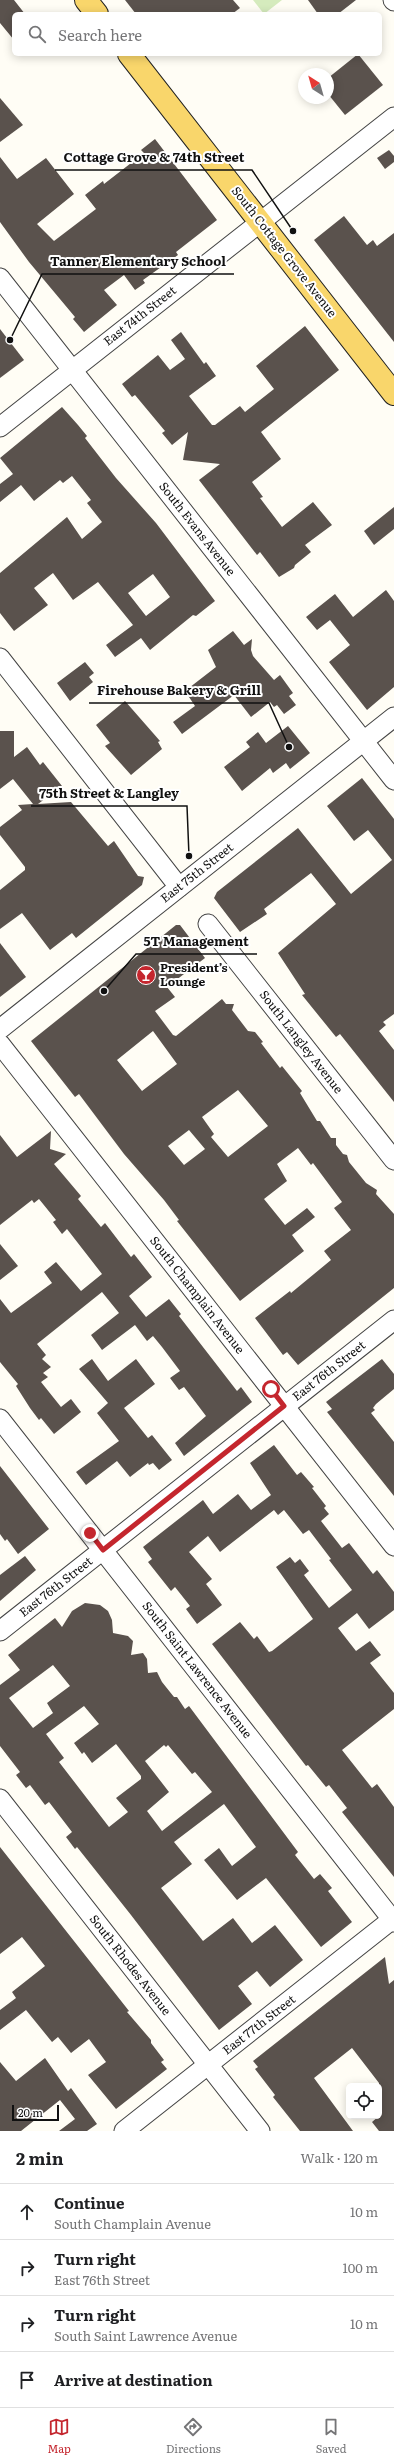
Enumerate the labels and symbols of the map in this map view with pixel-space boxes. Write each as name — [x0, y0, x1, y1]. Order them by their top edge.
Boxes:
north arrow — [298, 68, 334, 104]
callout: Cottage Grove & 74th Street — [55, 145, 252, 170]
text: Cottage Grove & 74th Street — [64, 147, 245, 166]
street label: South Cottage Grove Avenue — [228, 182, 342, 321]
callout: Tanner Elementary School — [42, 249, 234, 274]
text: Tanner Elementary School — [50, 251, 226, 270]
street label: East 74th Street — [99, 281, 180, 349]
street label: South Evans Avenue — [155, 478, 240, 579]
callout: Firehouse Bakery & Grill — [89, 678, 269, 703]
text: Firehouse Bakery & Grill — [97, 680, 261, 699]
callout: 75th Street & Langley — [31, 781, 187, 806]
text: 75th Street & Langley — [39, 783, 179, 802]
street label: East 75th Street — [156, 838, 237, 906]
callout: 5T Management — [136, 929, 257, 954]
text: 5T Management — [143, 931, 249, 950]
place label: President’s Lounge — [160, 958, 228, 990]
bar icon: President’s Lounge — [135, 964, 157, 986]
street label: South Langley Avenue — [256, 986, 348, 1097]
street label: South Champlain Avenue — [146, 1232, 249, 1357]
street label: East 76th Street — [288, 1336, 369, 1405]
route start — [262, 1380, 280, 1398]
route end — [81, 1524, 99, 1542]
street label: East 76th Street — [15, 1552, 96, 1621]
street label: South Saint Lawrence Avenue — [139, 1597, 257, 1742]
street label: South Rhodes Avenue — [86, 1910, 176, 2019]
street label: East 77th Street — [218, 1990, 299, 2058]
scale bar — [12, 2103, 59, 2122]

